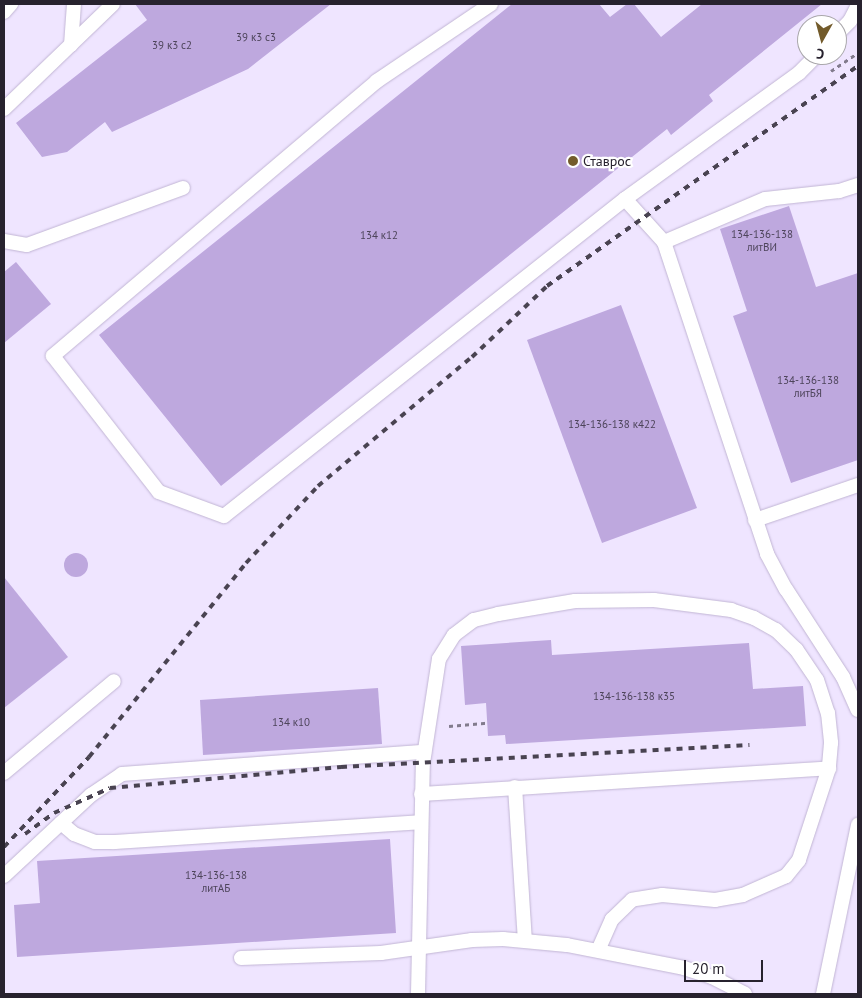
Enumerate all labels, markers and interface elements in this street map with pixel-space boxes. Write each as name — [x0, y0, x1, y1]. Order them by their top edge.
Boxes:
north arrow — [797, 15, 847, 65]
house number: 39 к3 с3 — [236, 30, 276, 44]
house number: 39 к3 с2 — [152, 38, 192, 52]
text: С — [815, 44, 825, 63]
place label: Ставрос — [583, 153, 631, 169]
marker: Ставрос — [567, 155, 579, 167]
house number: 134 к12 — [360, 228, 398, 242]
house number: 134-136-138 литВИ — [731, 228, 793, 254]
house number: 134-136-138 литБЯ — [777, 374, 839, 400]
house number: 134-136-138 к422 — [568, 417, 656, 431]
house number: 134-136-138 к35 — [593, 689, 675, 703]
house number: 134 к10 — [272, 715, 310, 729]
house number: 134-136-138 литАБ — [185, 869, 247, 895]
scale bar — [687, 950, 766, 982]
text: 20 m — [692, 959, 725, 978]

